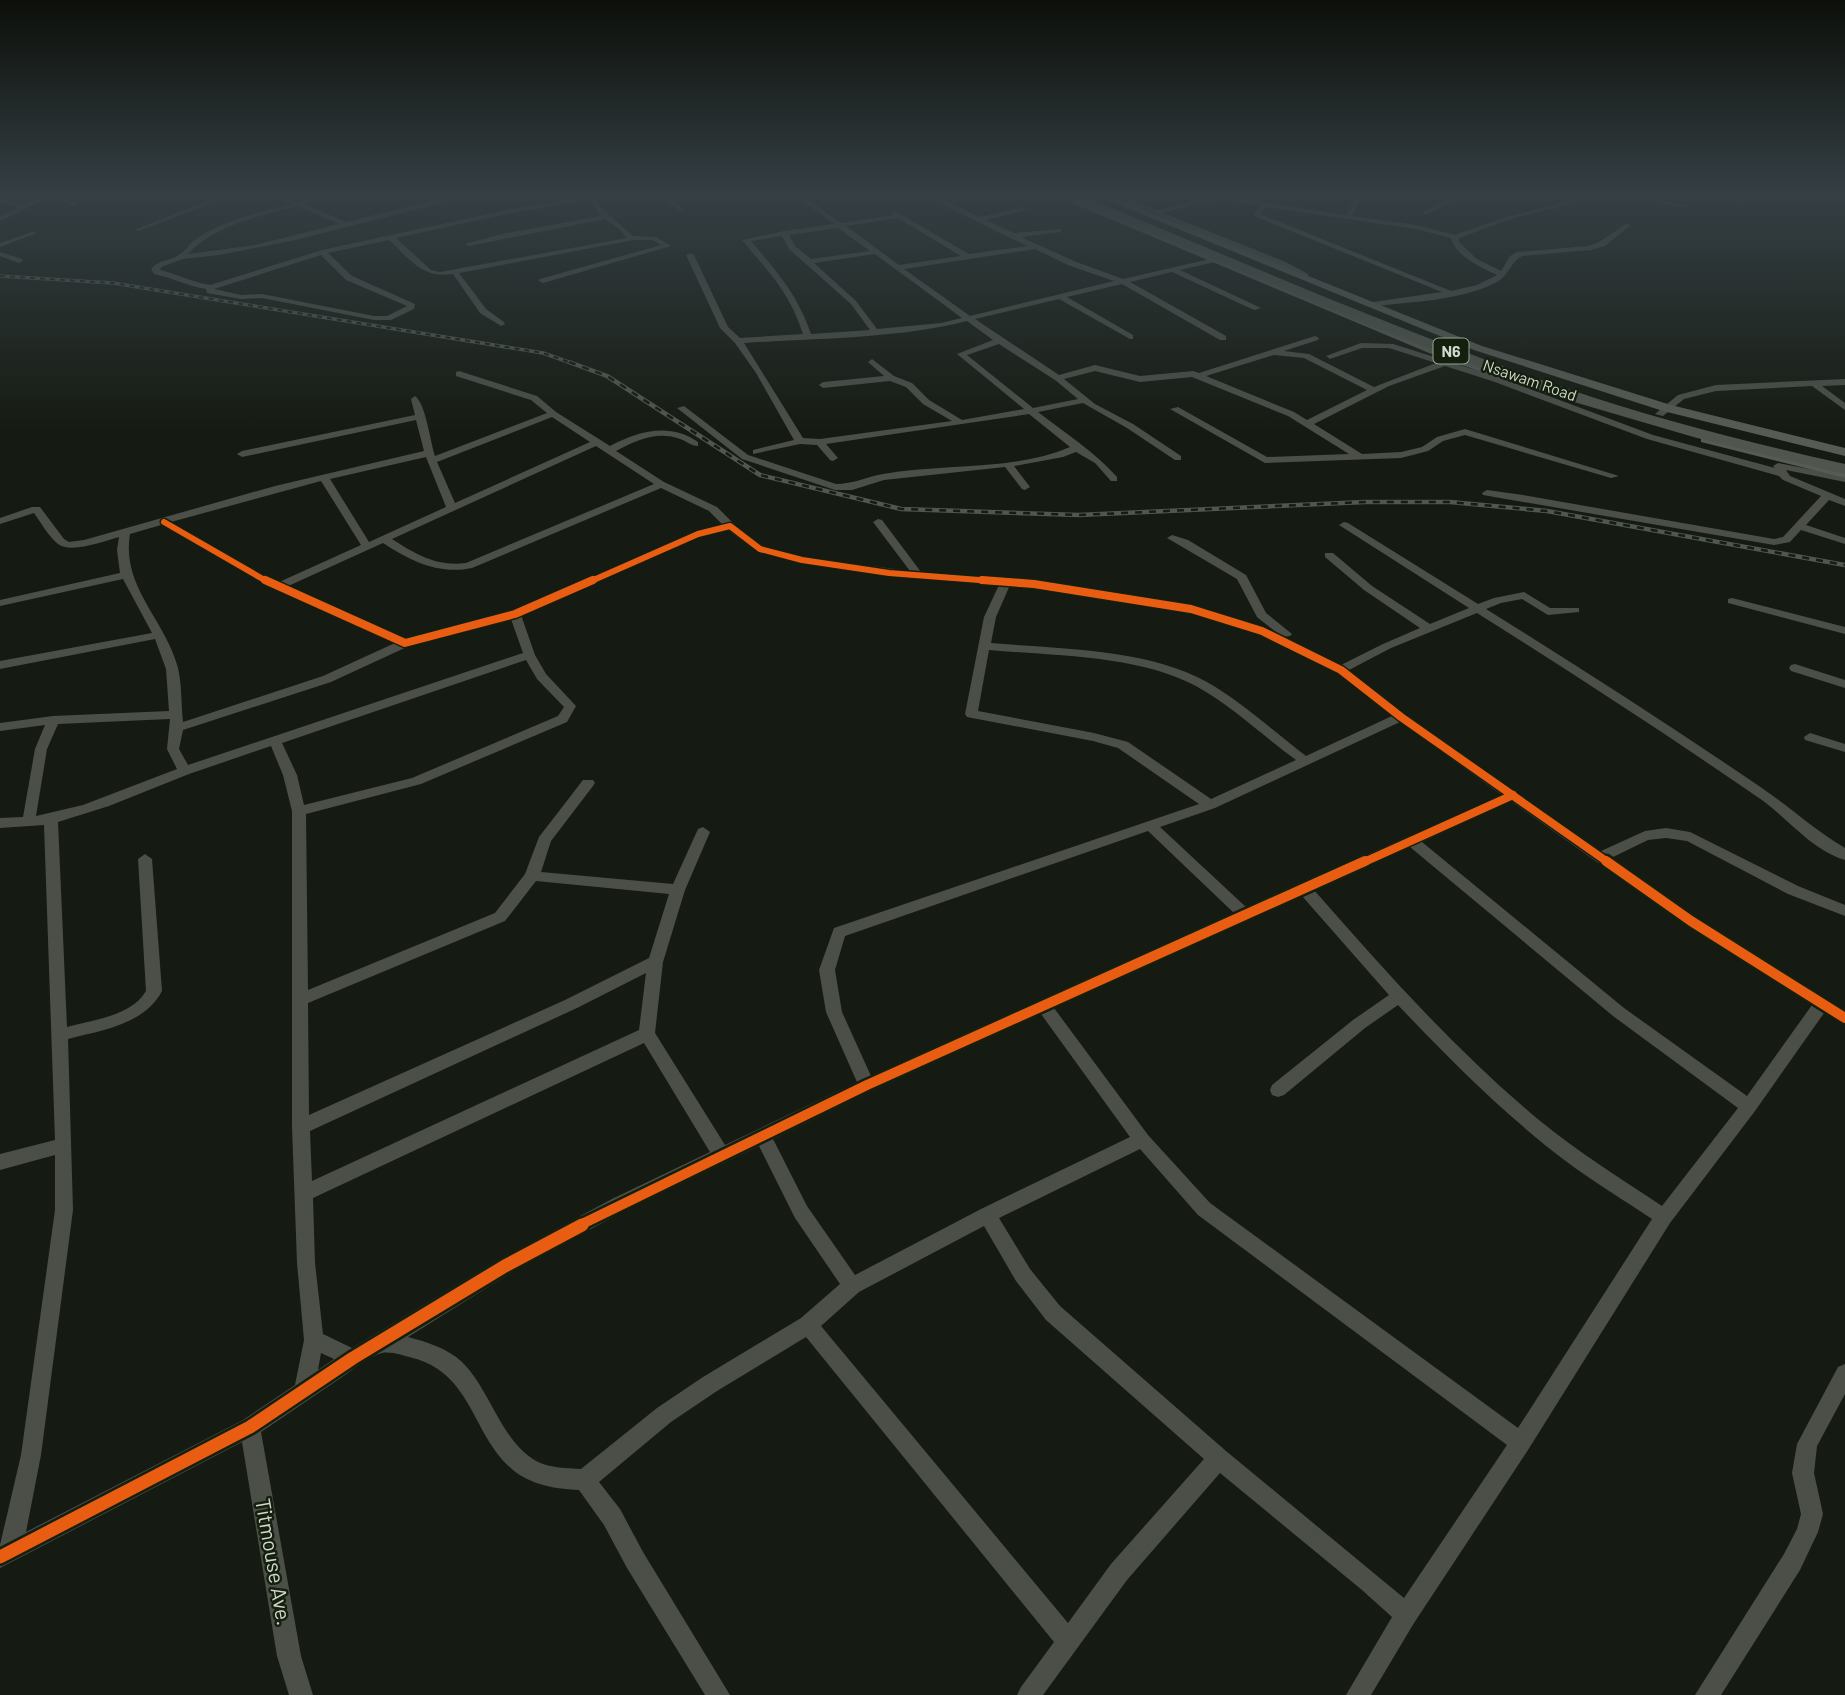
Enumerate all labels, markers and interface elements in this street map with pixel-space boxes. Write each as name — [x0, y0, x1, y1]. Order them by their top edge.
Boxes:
road number: N6 — [1434, 338, 1468, 364]
street label: Nsawam Road — [1481, 355, 1580, 404]
street label: Titmouse Ave. — [251, 1496, 298, 1627]

